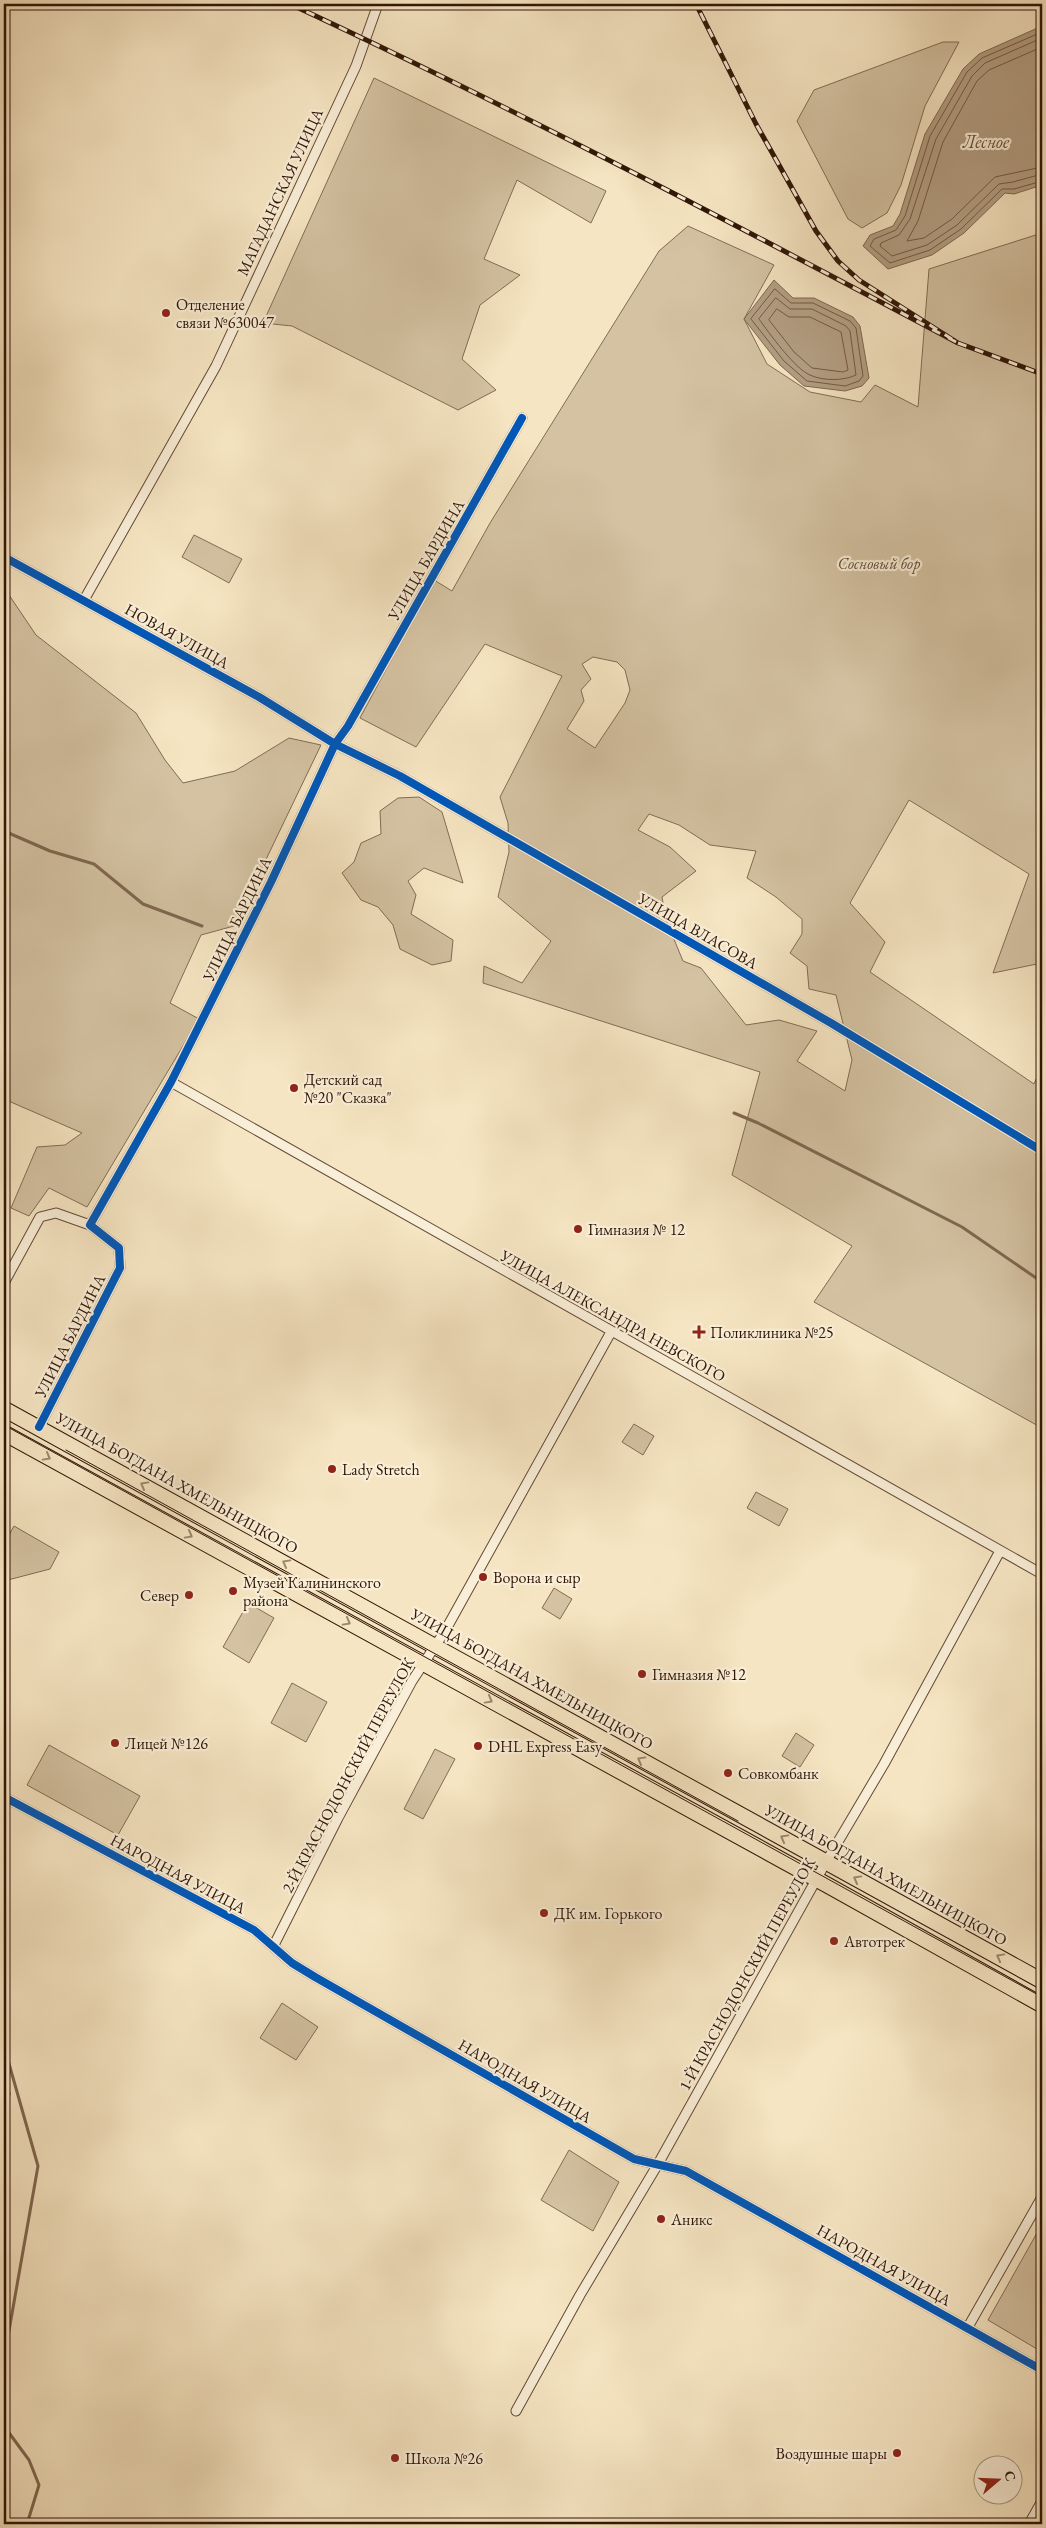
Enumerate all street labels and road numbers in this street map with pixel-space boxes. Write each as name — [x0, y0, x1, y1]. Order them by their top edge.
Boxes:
street label: МАГАДАНСКАЯ УЛИЦА — [232, 104, 328, 279]
street label: УЛИЦА БАРДИНА — [382, 495, 470, 625]
street label: НОВАЯ УЛИЦА — [121, 599, 234, 674]
street label: УЛИЦА БАРДИНА — [197, 852, 277, 986]
street label: УЛИЦА ВЛАСОВА — [633, 888, 763, 974]
street label: УЛИЦА АЛЕКСАНДРА НЕВСКОГО — [496, 1245, 729, 1387]
street label: УЛИЦА БАРДИНА — [29, 1270, 111, 1402]
street label: УЛИЦА БОГДАНА ХМЕЛЬНИЦКОГО — [51, 1407, 302, 1559]
street label: УЛИЦА БОГДАНА ХМЕЛЬНИЦКОГО — [406, 1603, 657, 1755]
street label: 2-Й КРАСНОДОНСКИЙ ПЕРЕУЛОК — [277, 1653, 419, 1896]
street label: УЛИЦА БОГДАНА ХМЕЛЬНИЦКОГО — [760, 1799, 1011, 1951]
street label: НАРОДНАЯ УЛИЦА — [107, 1829, 250, 1919]
street label: 1-Й КРАСНОДОНСКИЙ ПЕРЕУЛОК — [674, 1853, 820, 2094]
street label: НАРОДНАЯ УЛИЦА — [454, 2034, 596, 2128]
street label: НАРОДНАЯ УЛИЦА — [813, 2219, 956, 2311]

